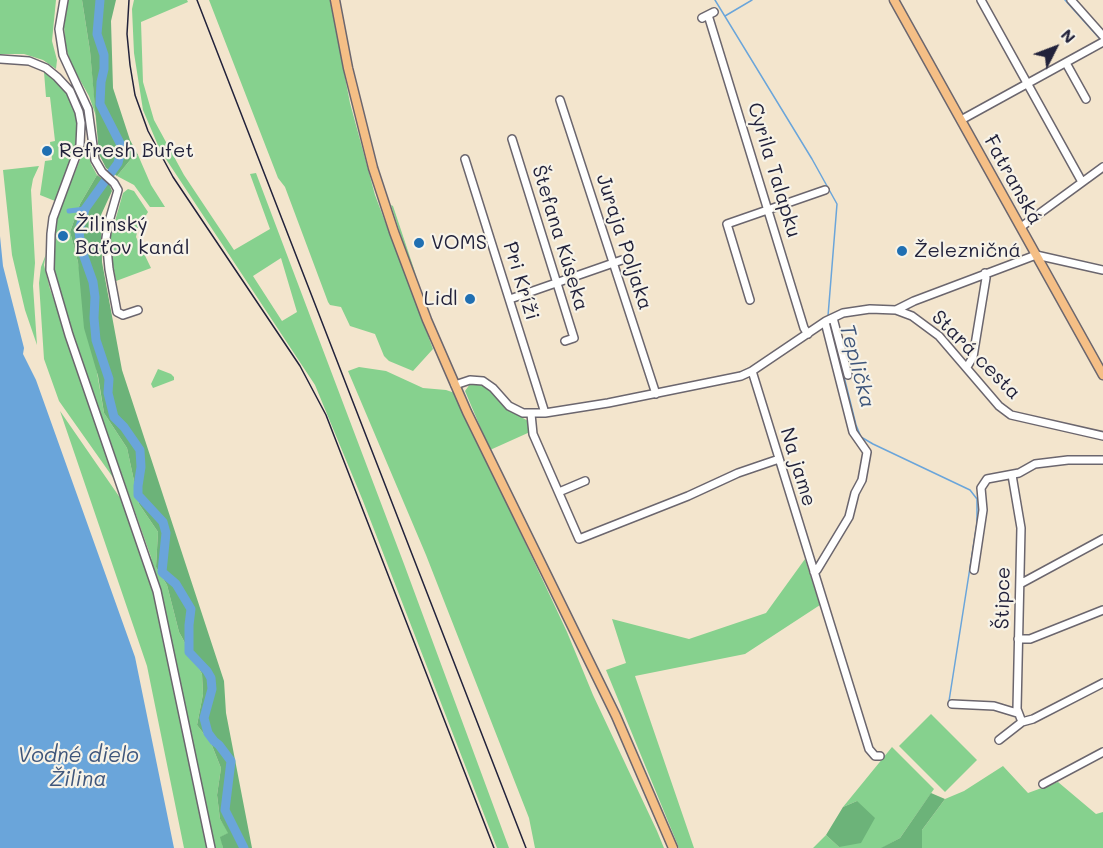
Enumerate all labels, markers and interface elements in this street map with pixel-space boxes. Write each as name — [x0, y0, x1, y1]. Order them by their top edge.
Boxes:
north arrow — [1025, 18, 1085, 78]
text: N — [1057, 24, 1081, 47]
street label: Cyrila Talapku — [742, 100, 806, 240]
street label: Fatranská — [979, 131, 1047, 229]
place label: Refresh Bufet — [59, 139, 194, 163]
marker: Refresh Bufet — [40, 144, 54, 158]
street label: Štefana Kúseka — [526, 162, 594, 314]
street label: Juraja Poljaka — [591, 171, 657, 313]
place label: Žilinský Baťov kanál — [75, 213, 190, 260]
marker: Žilinský Baťov kanál — [56, 229, 70, 243]
place label: VOMS — [431, 231, 487, 255]
marker: VOMS — [412, 236, 426, 250]
street label: Pri Kríži — [498, 239, 544, 323]
place label: Železničná — [914, 239, 1021, 263]
marker: Železničná — [895, 244, 909, 258]
place label: Lidl — [424, 287, 458, 311]
marker: Lidl — [463, 292, 477, 306]
street label: Stará cesta — [926, 305, 1026, 405]
water label: Teplička — [834, 321, 880, 411]
street label: Na jame — [775, 425, 821, 509]
street label: Štipce — [990, 566, 1016, 630]
water label: Vodné dielo Žilina — [17, 743, 139, 793]

